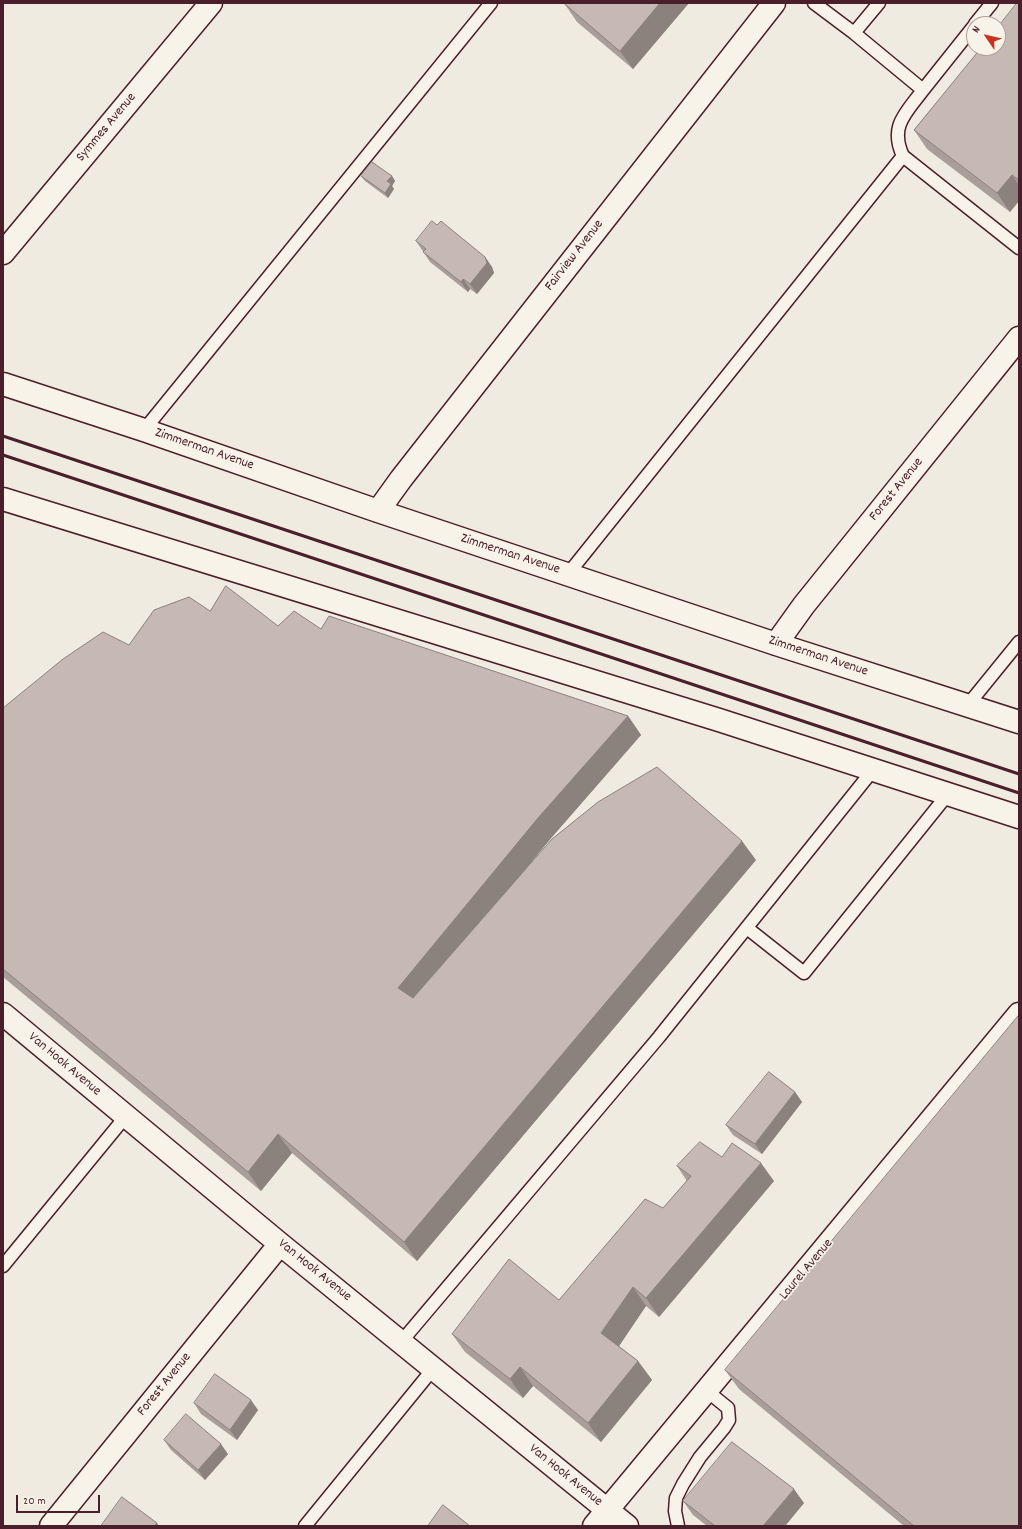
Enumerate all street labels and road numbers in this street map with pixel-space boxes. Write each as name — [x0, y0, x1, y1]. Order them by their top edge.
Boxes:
street label: Symmes Avenue — [73, 90, 141, 166]
street label: Fairview Avenue — [542, 217, 608, 295]
street label: Zimmerman Avenue — [152, 425, 256, 475]
street label: Forest Avenue — [866, 455, 928, 525]
street label: Zimmerman Avenue — [458, 531, 562, 579]
street label: Zimmerman Avenue — [766, 633, 870, 681]
street label: Van Hook Avenue — [24, 1030, 104, 1100]
street label: Van Hook Avenue — [274, 1236, 354, 1306]
street label: Laurel Avenue — [777, 1236, 837, 1304]
street label: Forest Avenue — [134, 1350, 196, 1420]
street label: Van Hook Avenue — [525, 1441, 605, 1511]

